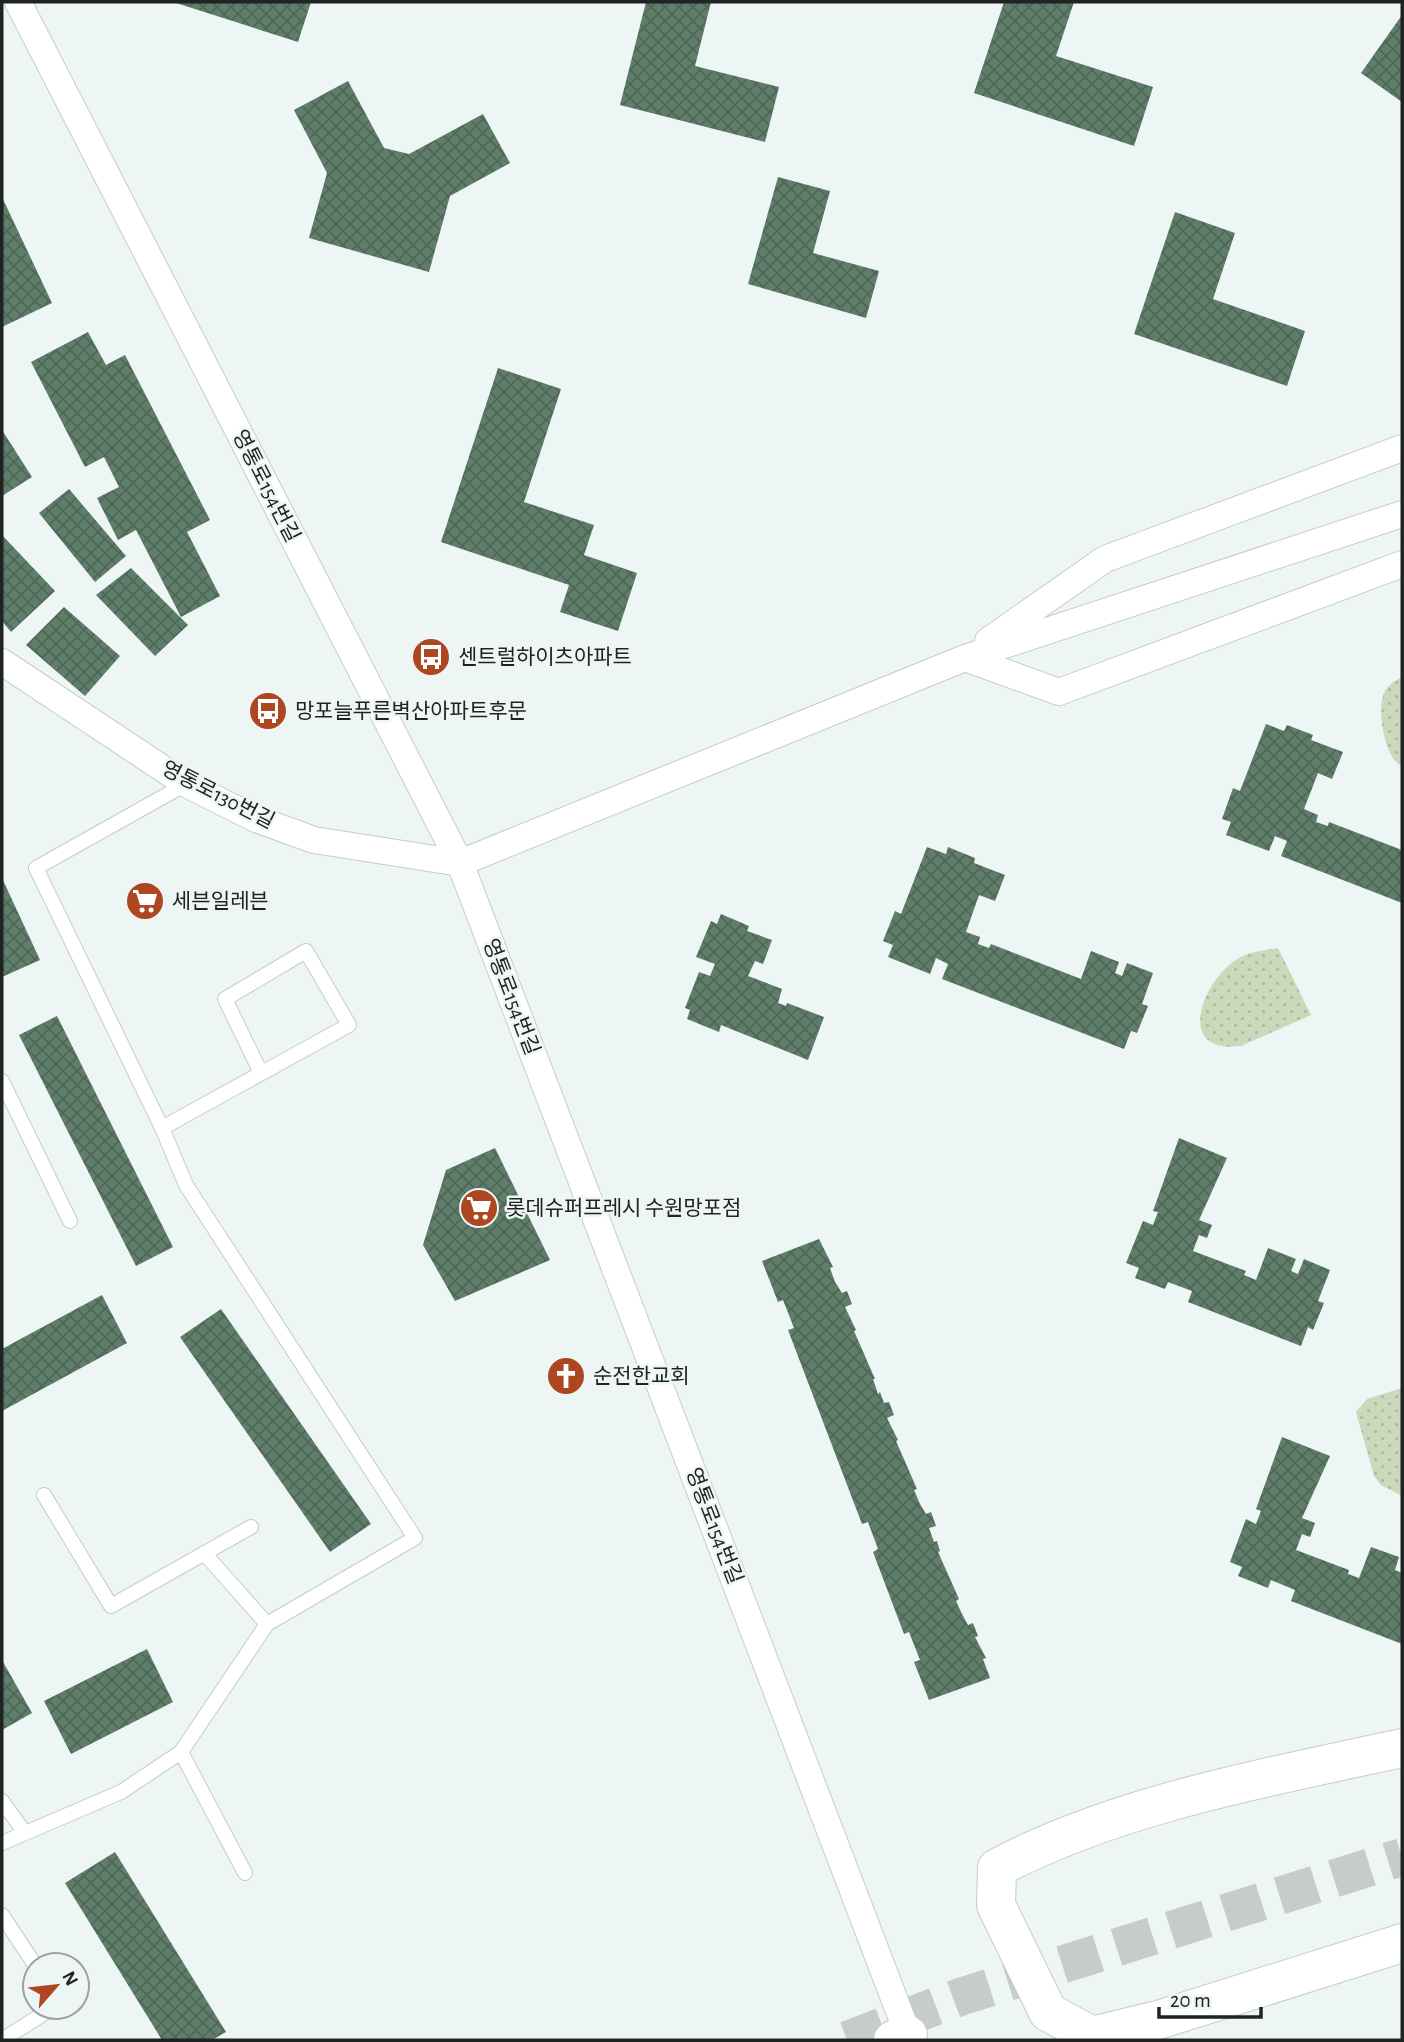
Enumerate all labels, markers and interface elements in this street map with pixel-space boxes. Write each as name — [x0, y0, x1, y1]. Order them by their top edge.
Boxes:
street label: 영통로154번길 — [229, 426, 304, 545]
bus stop icon: 센트럴하이츠아파트 — [410, 636, 452, 678]
place label: 센트럴하이츠아파트 — [458, 646, 632, 668]
bus stop icon: 망포늘푸른벽산아파트후문 — [247, 690, 289, 732]
place label: 망포늘푸른벽산아파트후문 — [295, 700, 527, 722]
street label: 영통로130번길 — [158, 757, 278, 832]
supermarket icon: 세븐일레븐 — [124, 880, 166, 922]
place label: 세븐일레븐 — [172, 890, 269, 912]
street label: 영통로154번길 — [479, 936, 544, 1058]
supermarket icon: 롯데슈퍼프레시 수원망포점 — [458, 1187, 500, 1229]
place label: 롯데슈퍼프레시 수원망포점 — [506, 1197, 741, 1219]
church icon: 순전한교회 — [545, 1355, 587, 1397]
place label: 순전한교회 — [593, 1365, 690, 1387]
street label: 영통로154번길 — [682, 1465, 747, 1587]
north arrow — [21, 1951, 91, 2021]
text: N — [58, 1968, 81, 1989]
scale bar — [1159, 1976, 1260, 2020]
text: 20 m — [1170, 1990, 1211, 2011]

